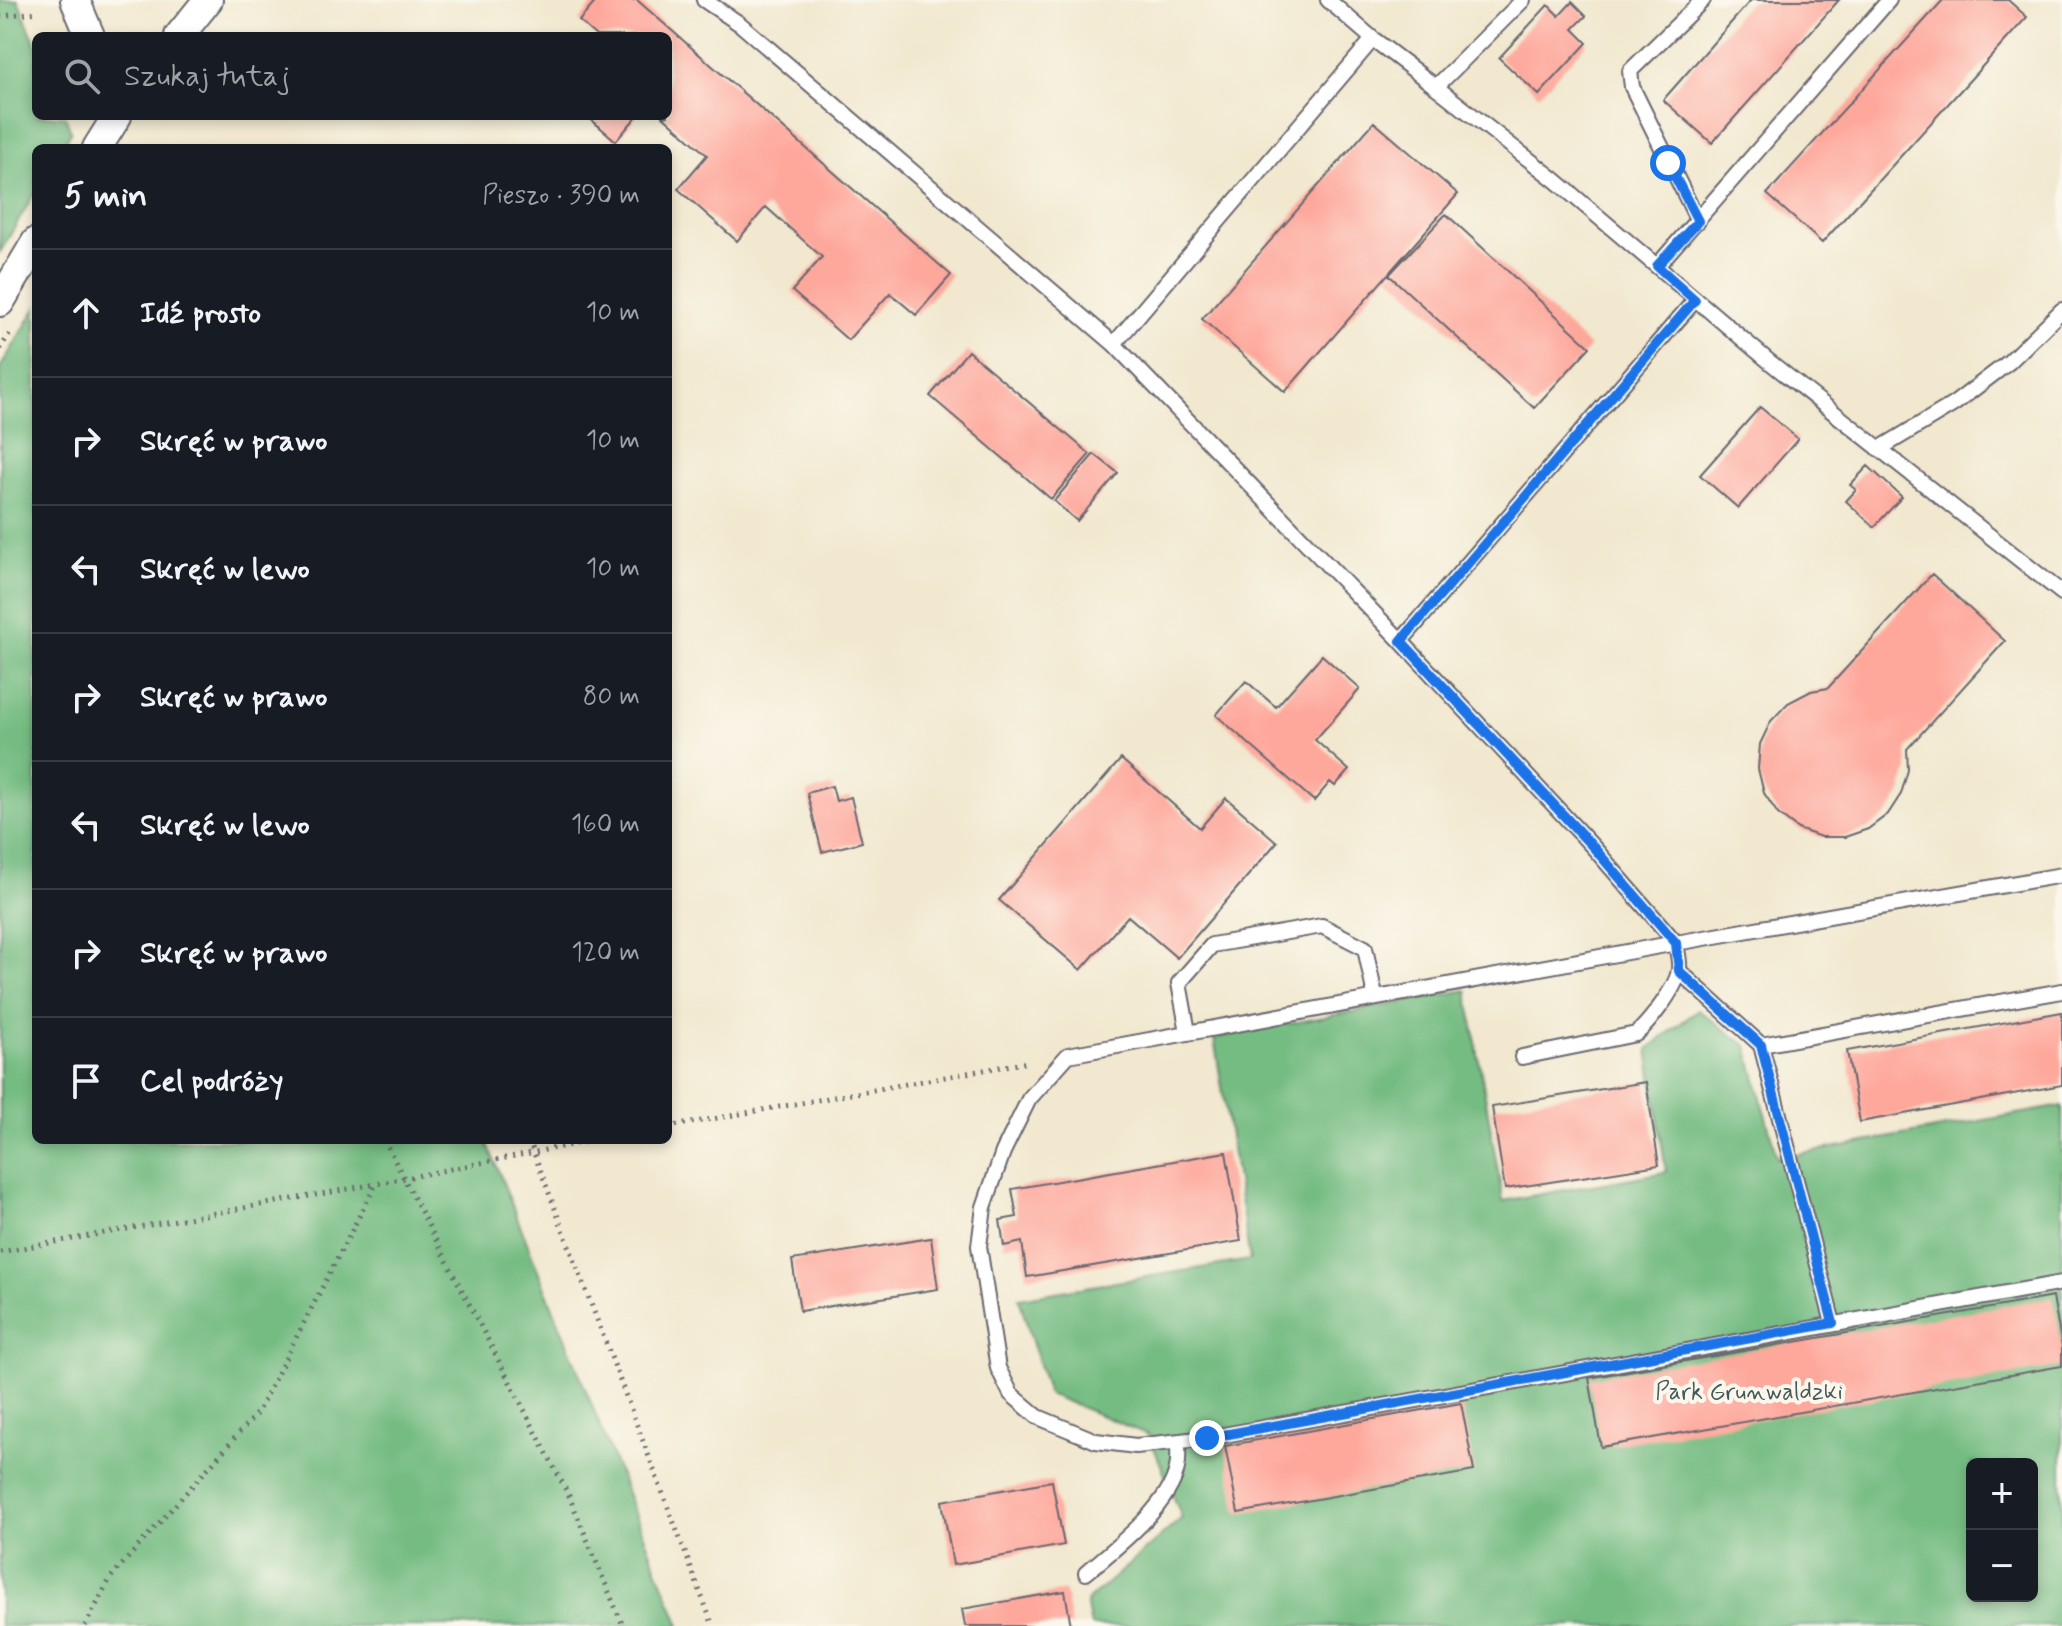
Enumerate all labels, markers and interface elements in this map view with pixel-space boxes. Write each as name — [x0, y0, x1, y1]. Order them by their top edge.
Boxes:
search box — [32, 32, 672, 120]
icon: search — [60, 54, 104, 98]
text: Szukaj tutaj — [124, 57, 290, 96]
route start — [1650, 145, 1686, 181]
text: 5 min — [64, 174, 147, 219]
text: Pieszo · 390 m — [482, 179, 640, 213]
icon: ahead — [64, 291, 108, 335]
text: Idź prosto — [140, 294, 261, 333]
text: 10 m — [586, 296, 640, 330]
icon: right — [64, 419, 108, 463]
text: Skręć w prawo — [140, 422, 327, 461]
text: 10 m — [586, 424, 640, 458]
icon: left — [64, 547, 108, 591]
text: Skręć w lewo — [140, 550, 310, 589]
text: 10 m — [586, 552, 640, 586]
icon: right — [64, 675, 108, 719]
text: Skręć w prawo — [140, 678, 327, 717]
text: 80 m — [583, 680, 640, 714]
icon: left — [64, 803, 108, 847]
text: Skręć w lewo — [140, 806, 310, 845]
text: 160 m — [571, 808, 640, 842]
icon: right — [64, 931, 108, 975]
text: Skręć w prawo — [140, 934, 327, 973]
text: 120 m — [571, 936, 640, 970]
icon: arrive — [64, 1059, 108, 1103]
text: Cel podróży — [140, 1062, 284, 1101]
park label: Park Grunwaldzki — [1655, 1377, 1843, 1408]
route end — [1189, 1420, 1225, 1456]
map controls — [1966, 1458, 2038, 1602]
button: + — [1966, 1458, 2038, 1530]
button: − — [1966, 1530, 2038, 1602]

